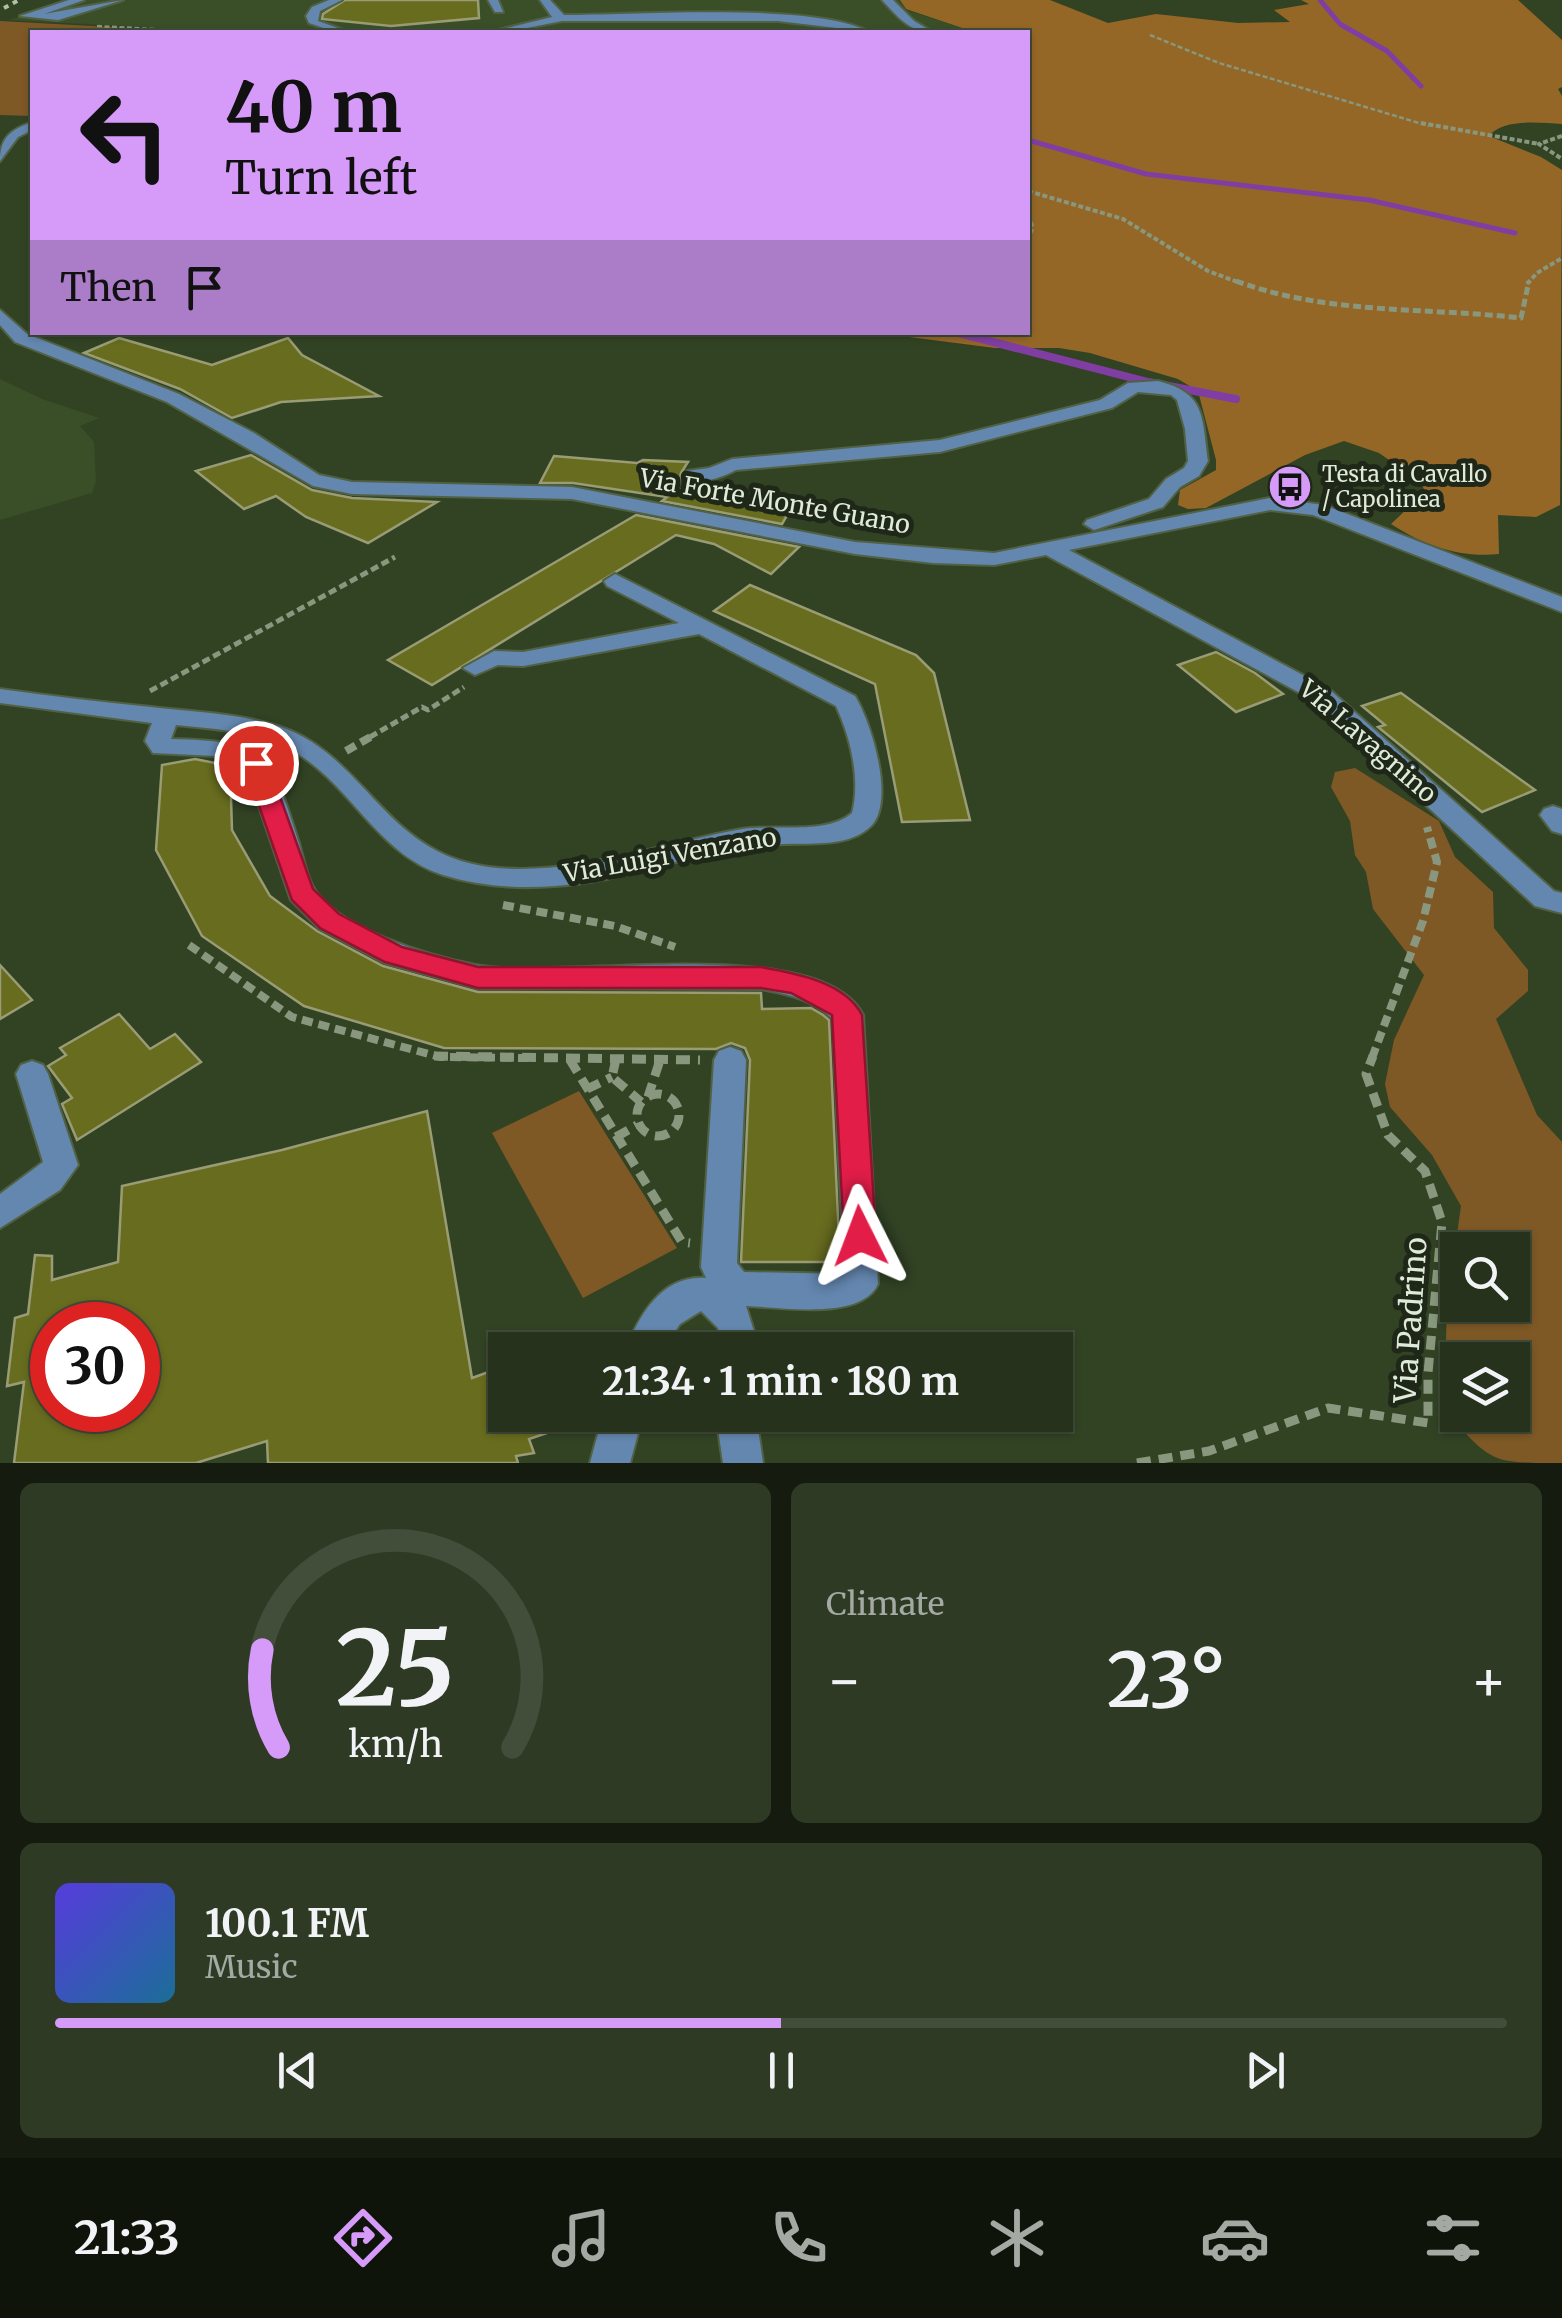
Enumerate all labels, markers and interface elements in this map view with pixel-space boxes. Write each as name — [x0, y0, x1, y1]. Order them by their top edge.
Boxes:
text: 40 m — [225, 63, 402, 151]
icon: left — [60, 70, 190, 200]
text: Turn left — [225, 150, 417, 206]
icon: arrive — [177, 260, 232, 315]
text: Then — [60, 264, 157, 311]
place label: Testa di Cavallo / Capolinea — [1322, 460, 1487, 513]
street label: Via Forte Monte Guano — [636, 461, 913, 541]
bus stop icon: Testa di Cavallo / Capolinea — [1267, 464, 1313, 510]
street label: Via Lavagnino — [1292, 672, 1443, 809]
pin — [214, 721, 299, 806]
icon: arrive — [229, 736, 284, 791]
street label: Via Luigi Venzano — [560, 821, 779, 890]
position arrow — [808, 1184, 912, 1288]
map controls — [1440, 1232, 1530, 1432]
button: search — [1440, 1232, 1530, 1322]
street label: Via Padrino — [1385, 1236, 1435, 1405]
speed limit sign: 30 — [30, 1302, 160, 1432]
button: layers — [1440, 1342, 1530, 1432]
text: 21:34 · 1 min · 180 m — [602, 1358, 959, 1405]
text: Climate — [826, 1584, 944, 1624]
text: 25 — [336, 1603, 455, 1733]
text: 23° — [1107, 1633, 1226, 1727]
text: − — [826, 1646, 863, 1715]
text: + — [1470, 1646, 1507, 1715]
text: km/h — [348, 1722, 443, 1767]
text: 100.1 FM — [205, 1900, 369, 1947]
text: Music — [205, 1947, 298, 1987]
icon: previous — [270, 2043, 325, 2098]
icon: pause — [754, 2043, 809, 2098]
icon: next — [1238, 2043, 1293, 2098]
icon: directions — [328, 2203, 398, 2273]
icon: music — [546, 2203, 616, 2273]
icon: phone — [764, 2203, 834, 2273]
icon: climate — [982, 2203, 1052, 2273]
icon: car — [1200, 2203, 1270, 2273]
icon: filters — [1418, 2203, 1488, 2273]
text: 21:33 — [74, 2210, 180, 2266]

